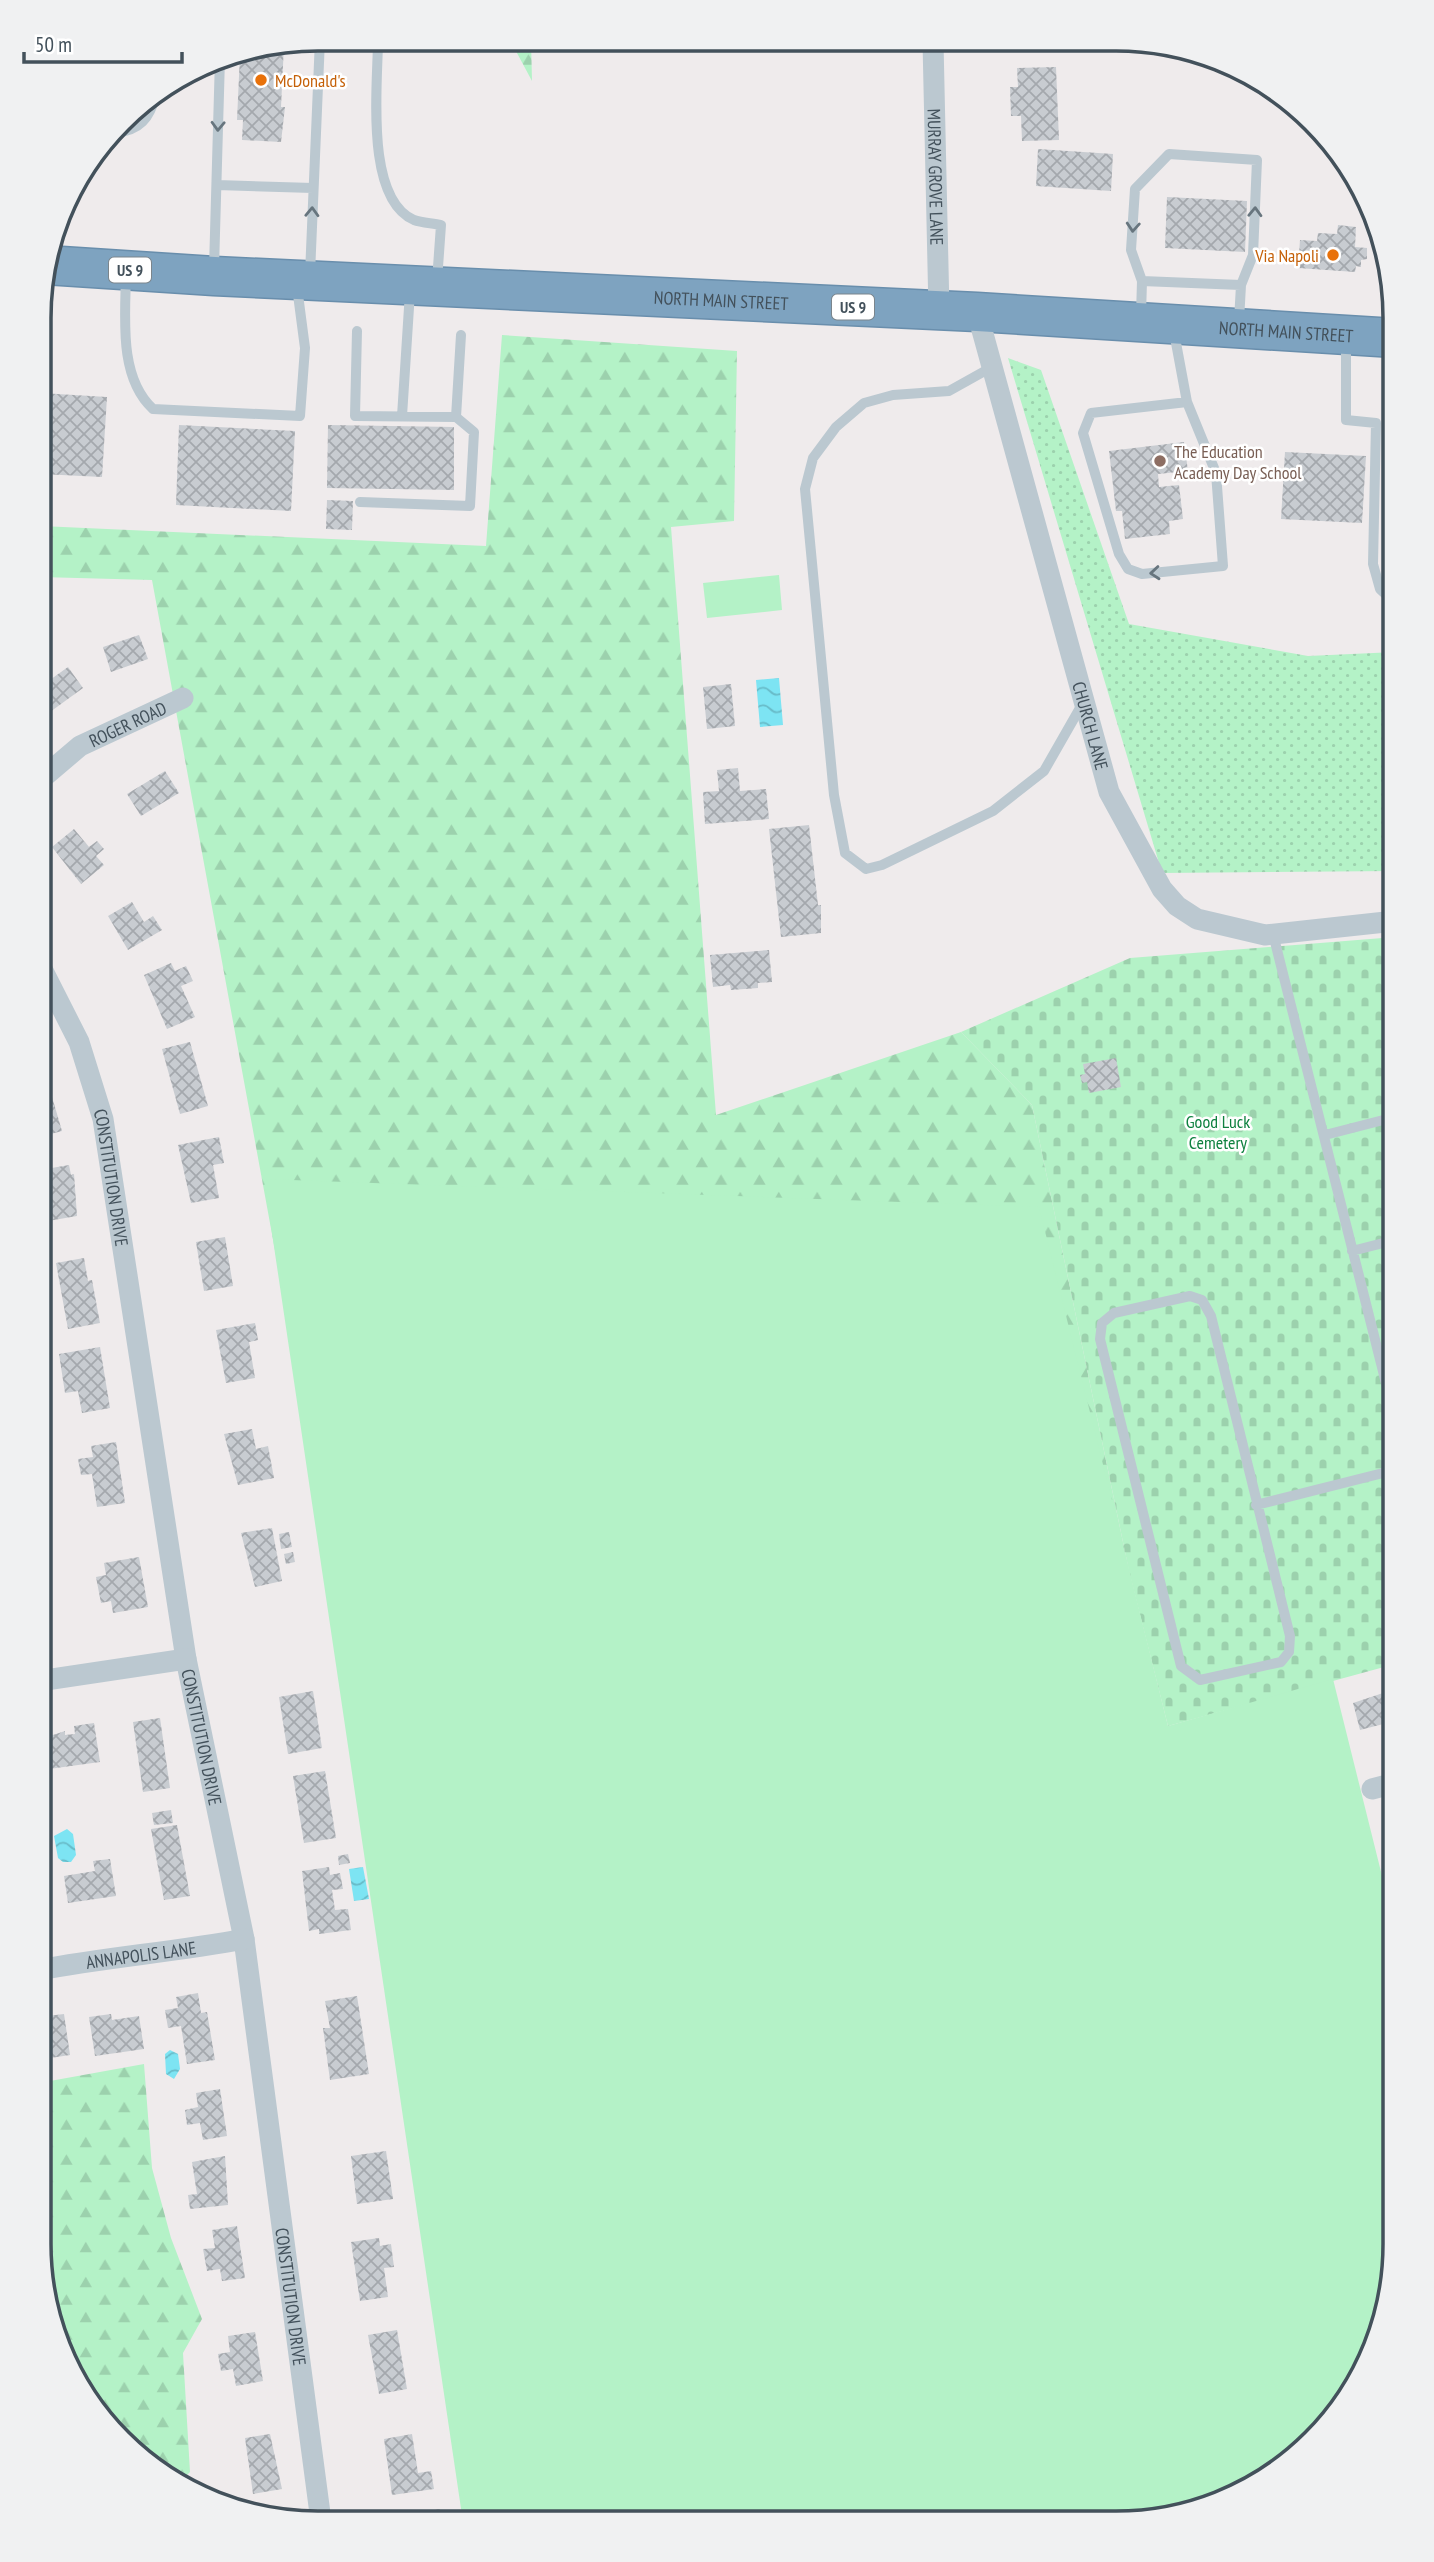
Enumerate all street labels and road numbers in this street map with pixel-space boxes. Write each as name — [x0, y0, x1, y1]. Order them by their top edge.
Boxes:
street label: MURRAY GROVE LANE — [923, 108, 949, 246]
road number: US 9 — [109, 258, 151, 282]
street label: NORTH MAIN STREET — [653, 285, 789, 315]
road number: US 9 — [832, 294, 874, 320]
street label: NORTH MAIN STREET — [1218, 316, 1354, 347]
street label: CHURCH LANE — [1068, 679, 1114, 772]
street label: ROGER ROAD — [85, 696, 170, 752]
street label: CONSTITUTION DRIVE — [89, 1106, 134, 1248]
street label: CONSTITUTION DRIVE — [177, 1667, 228, 1807]
street label: ANNAPOLIS LANE — [84, 1936, 197, 1974]
street label: CONSTITUTION DRIVE — [271, 2226, 312, 2367]

